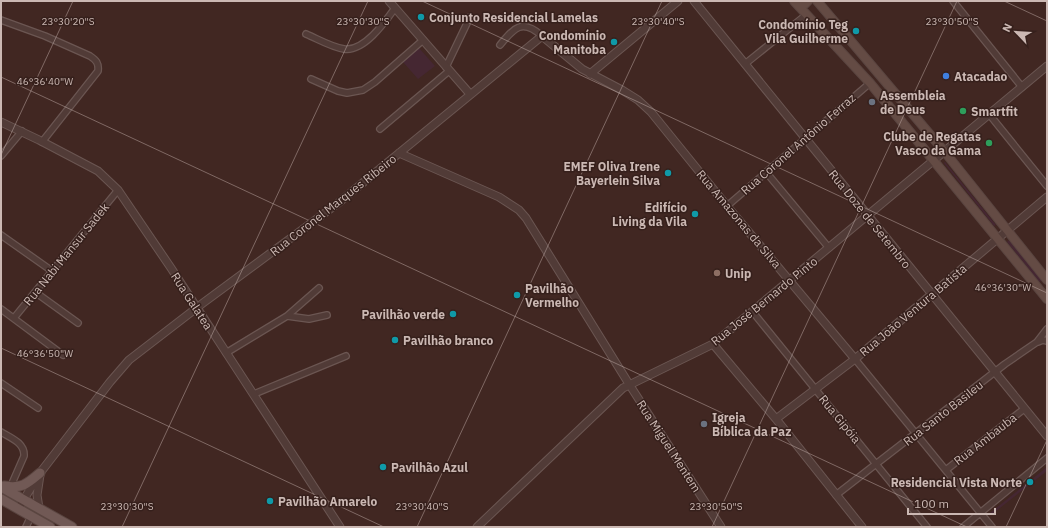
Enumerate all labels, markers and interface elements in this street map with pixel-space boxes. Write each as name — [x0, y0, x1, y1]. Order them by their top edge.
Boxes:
place label: Conjunto Residencial Lamelas — [429, 10, 598, 25]
marker: Conjunto Residencial Lamelas — [416, 12, 426, 22]
north arrow — [996, 12, 1036, 52]
text: 23°30'20"S — [41, 15, 95, 28]
text: 23°30'30"S — [336, 15, 390, 28]
text: 23°30'40"S — [631, 15, 685, 28]
text: 23°30'50"S — [925, 15, 979, 28]
place label: Condomínio Teg Vila Guilherme — [758, 17, 848, 46]
text: N — [999, 21, 1015, 34]
marker: Condomínio Teg Vila Guilherme — [851, 26, 861, 36]
place label: Condomínio Manitoba — [539, 28, 606, 57]
marker: Condomínio Manitoba — [609, 37, 619, 47]
place label: Atacadao — [954, 69, 1008, 84]
marker: Atacadao — [941, 71, 951, 81]
text: 46°36'40"W — [17, 75, 73, 88]
place label: Assembleia de Deus — [880, 88, 946, 117]
street label: Rua Coronel Antônio Ferraz — [738, 90, 859, 198]
marker: Assembleia de Deus — [867, 97, 877, 107]
place label: Smartfit — [971, 104, 1018, 119]
marker: Smartfit — [958, 106, 968, 116]
place label: Clube de Regatas Vasco da Gama — [883, 129, 981, 158]
marker: Clube de Regatas Vasco da Gama — [984, 138, 994, 148]
street label: Rua Coronel Marques Ribeiro — [267, 151, 399, 259]
place label: EMEF Oliva Irene Bayerlein Silva — [563, 159, 660, 188]
street label: Rua Amazonas da Silva — [693, 167, 785, 272]
street label: Rua Doze de Setembro — [826, 167, 915, 272]
marker: EMEF Oliva Irene Bayerlein Silva — [663, 168, 673, 178]
street label: Rua Nabi Mansur Sadek — [20, 199, 112, 308]
place label: Edifício Living da Vila — [612, 200, 687, 229]
marker: Edifício Living da Vila — [690, 209, 700, 219]
street label: Rua José Bernardo Pinto — [708, 253, 821, 349]
street label: Rua João Ventura Batista — [856, 260, 970, 359]
place label: Unip — [725, 266, 751, 281]
marker: Unip — [712, 268, 722, 278]
street label: Rua Galatea — [168, 270, 216, 333]
place label: Pavilhão Vermelho — [525, 281, 579, 310]
text: 46°36'30"W — [975, 281, 1031, 294]
marker: Pavilhão Vermelho — [512, 290, 522, 300]
place label: Pavilhão verde — [362, 307, 445, 322]
marker: Pavilhão verde — [448, 309, 458, 319]
place label: Pavilhão branco — [403, 333, 494, 348]
marker: Pavilhão branco — [390, 335, 400, 345]
text: 46°36'50"W — [17, 347, 73, 360]
street label: Rua Santo Basileu — [900, 377, 986, 449]
street label: Rua Gipóia — [816, 392, 865, 447]
street label: Rua Miguel Mentem — [634, 397, 704, 495]
place label: Igreja Bíblica da Paz — [712, 410, 791, 439]
street label: Rua Ambauba — [951, 410, 1020, 468]
marker: Igreja Bíblica da Paz — [699, 419, 709, 429]
place label: Pavilhão Azul — [391, 460, 468, 475]
marker: Pavilhão Azul — [378, 462, 388, 472]
place label: Residencial Vista Norte — [891, 475, 1022, 490]
marker: Residencial Vista Norte — [1025, 477, 1035, 487]
scale bar — [908, 490, 995, 516]
place label: Pavilhão Amarelo — [278, 494, 377, 509]
marker: Pavilhão Amarelo — [265, 496, 275, 506]
text: 100 m — [914, 496, 949, 511]
text: 23°30'30"S — [100, 500, 154, 513]
text: 23°30'40"S — [395, 500, 449, 513]
text: 23°30'50"S — [689, 500, 743, 513]

